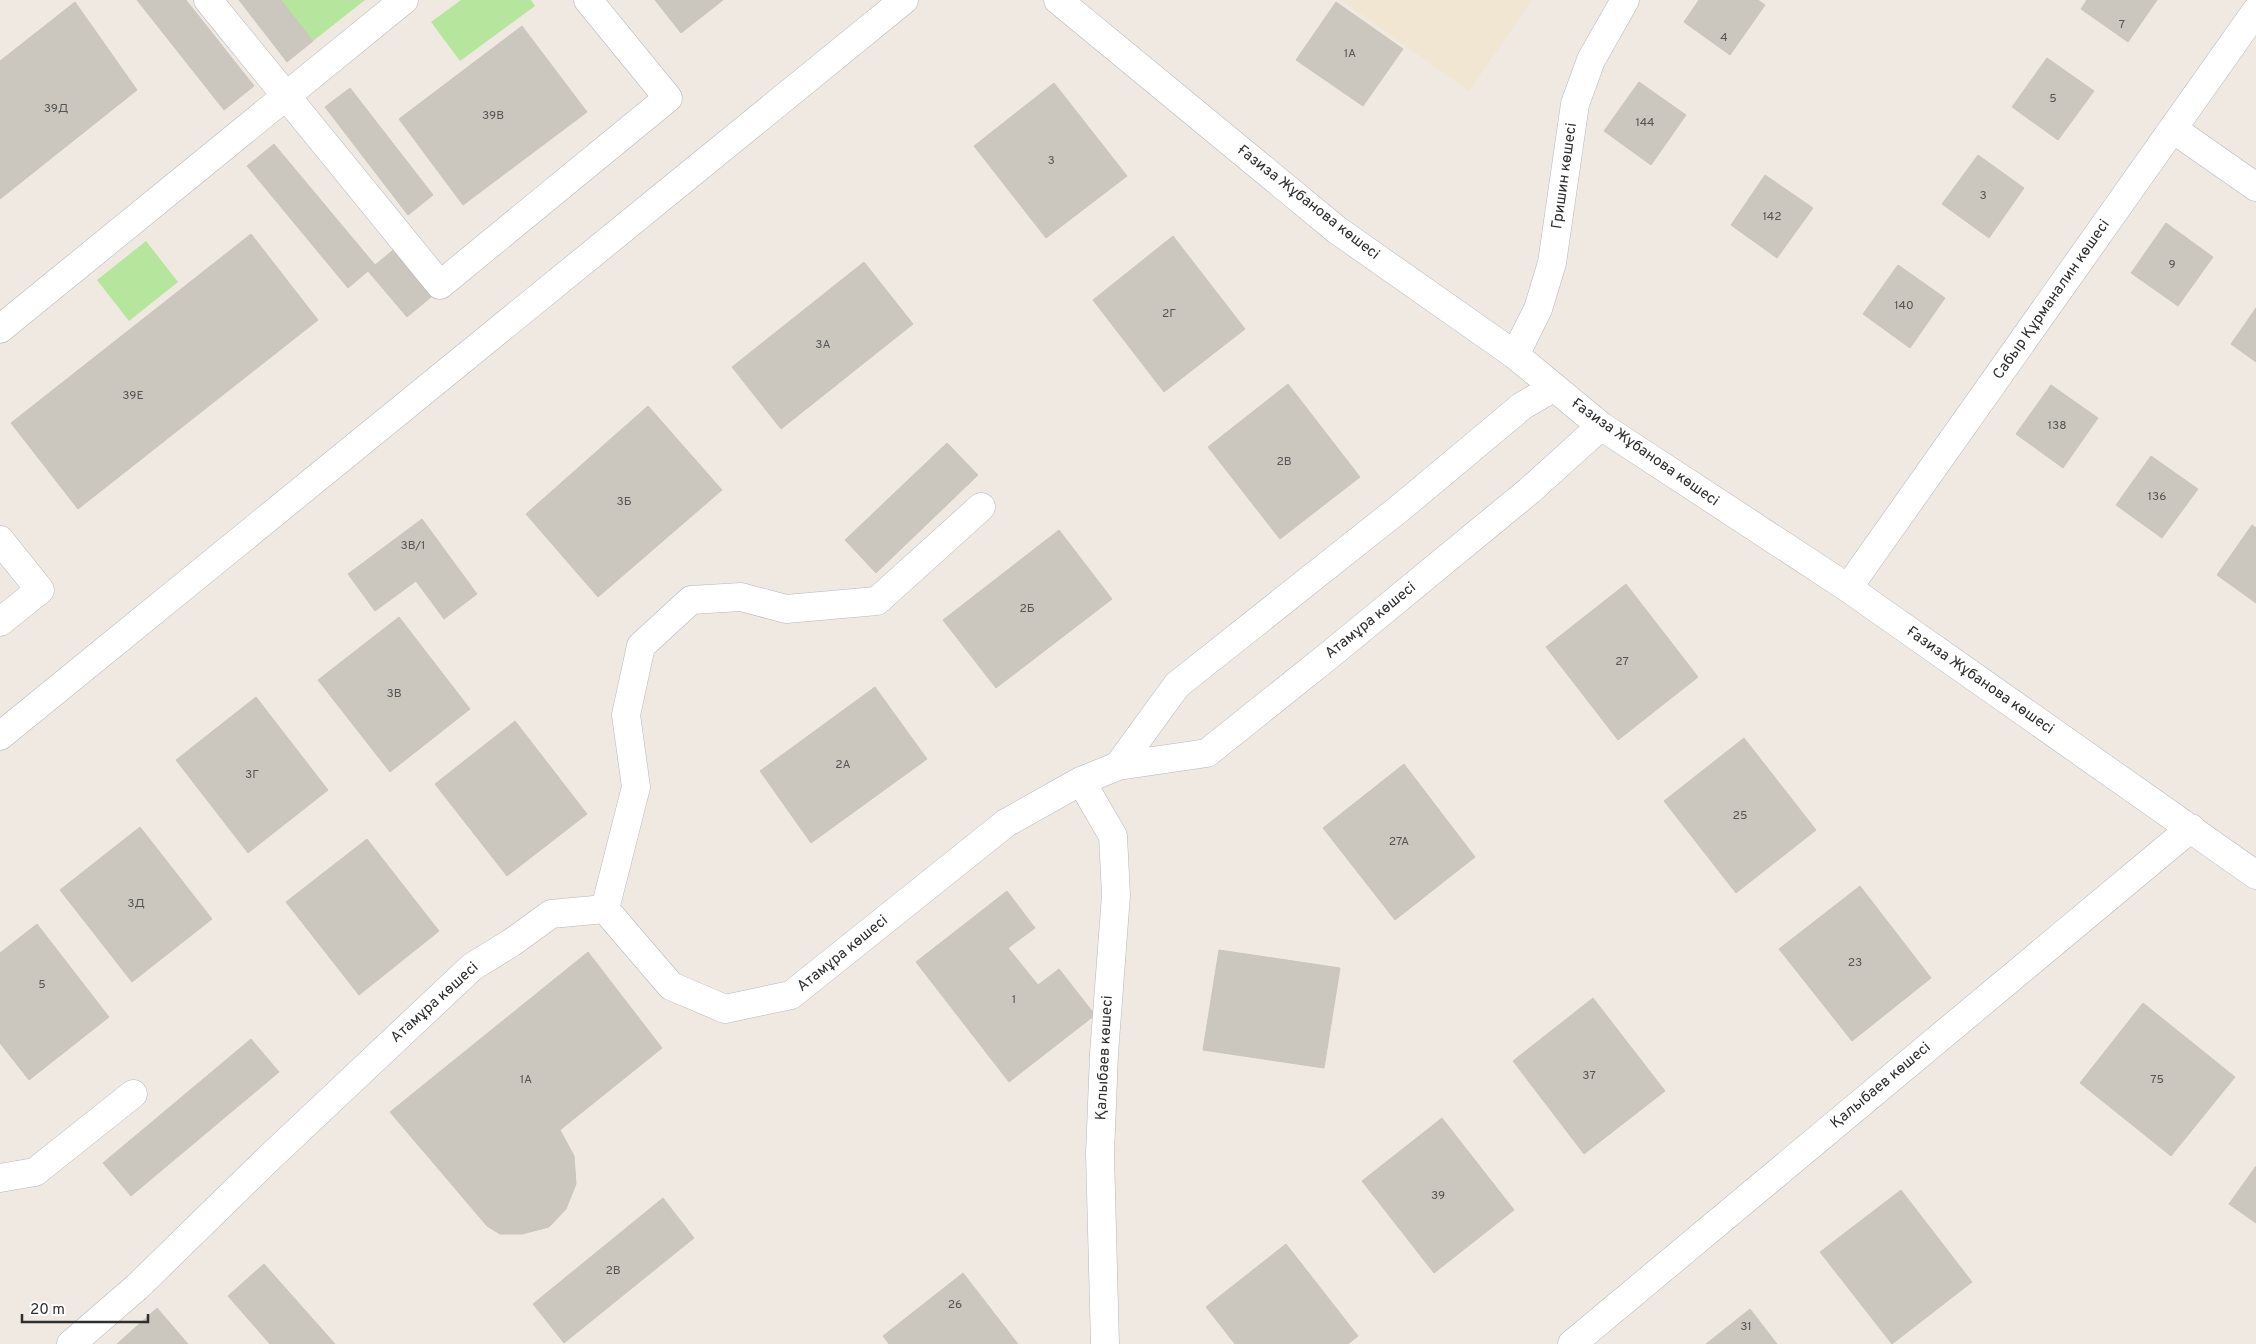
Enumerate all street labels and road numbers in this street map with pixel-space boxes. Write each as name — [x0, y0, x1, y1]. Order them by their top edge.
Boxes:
street label: Гришин көшесі — [1548, 122, 1582, 230]
street label: Ғазиза Жұбанова көшесі — [1233, 141, 1383, 265]
street label: Сабыр Құрманалин көшесі — [1989, 216, 2115, 384]
street label: Ғазиза Жұбанова көшесі — [1568, 395, 1722, 511]
street label: Атамұра көшесі — [1322, 578, 1420, 664]
street label: Ғазиза Жұбанова көшесі — [1903, 623, 2057, 739]
street label: Атамұра көшесі — [794, 911, 892, 997]
street label: Атамұра көшесі — [387, 959, 483, 1047]
street label: Қалыбаев көшесі — [1092, 995, 1118, 1121]
street label: Қалыбаев көшесі — [1827, 1039, 1935, 1133]

